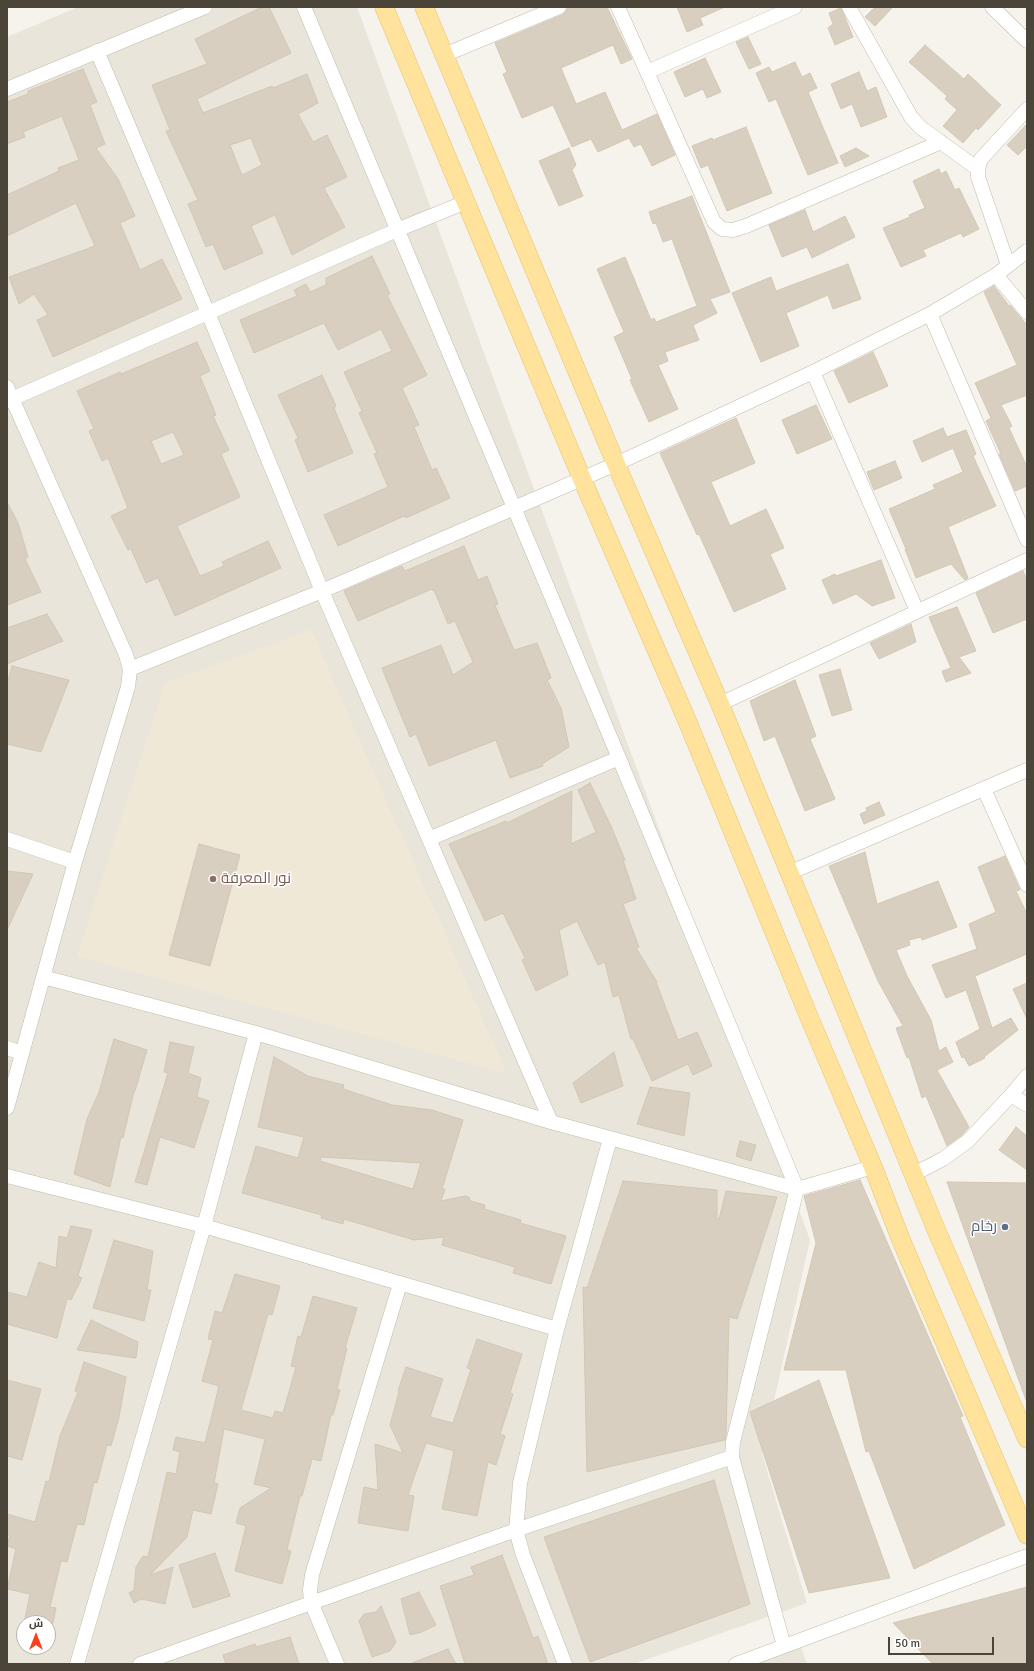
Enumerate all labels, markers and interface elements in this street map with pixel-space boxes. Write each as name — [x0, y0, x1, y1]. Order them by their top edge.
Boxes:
place label: نور المعرفة — [221, 870, 291, 888]
marker: نور المعرفة — [208, 874, 218, 884]
place label: رخام — [971, 1218, 997, 1236]
marker: رخام — [1000, 1222, 1010, 1232]
north arrow — [16, 1615, 56, 1655]
text: ش — [29, 1617, 43, 1630]
scale bar — [890, 1629, 996, 1655]
text: 50 m — [895, 1636, 920, 1651]

